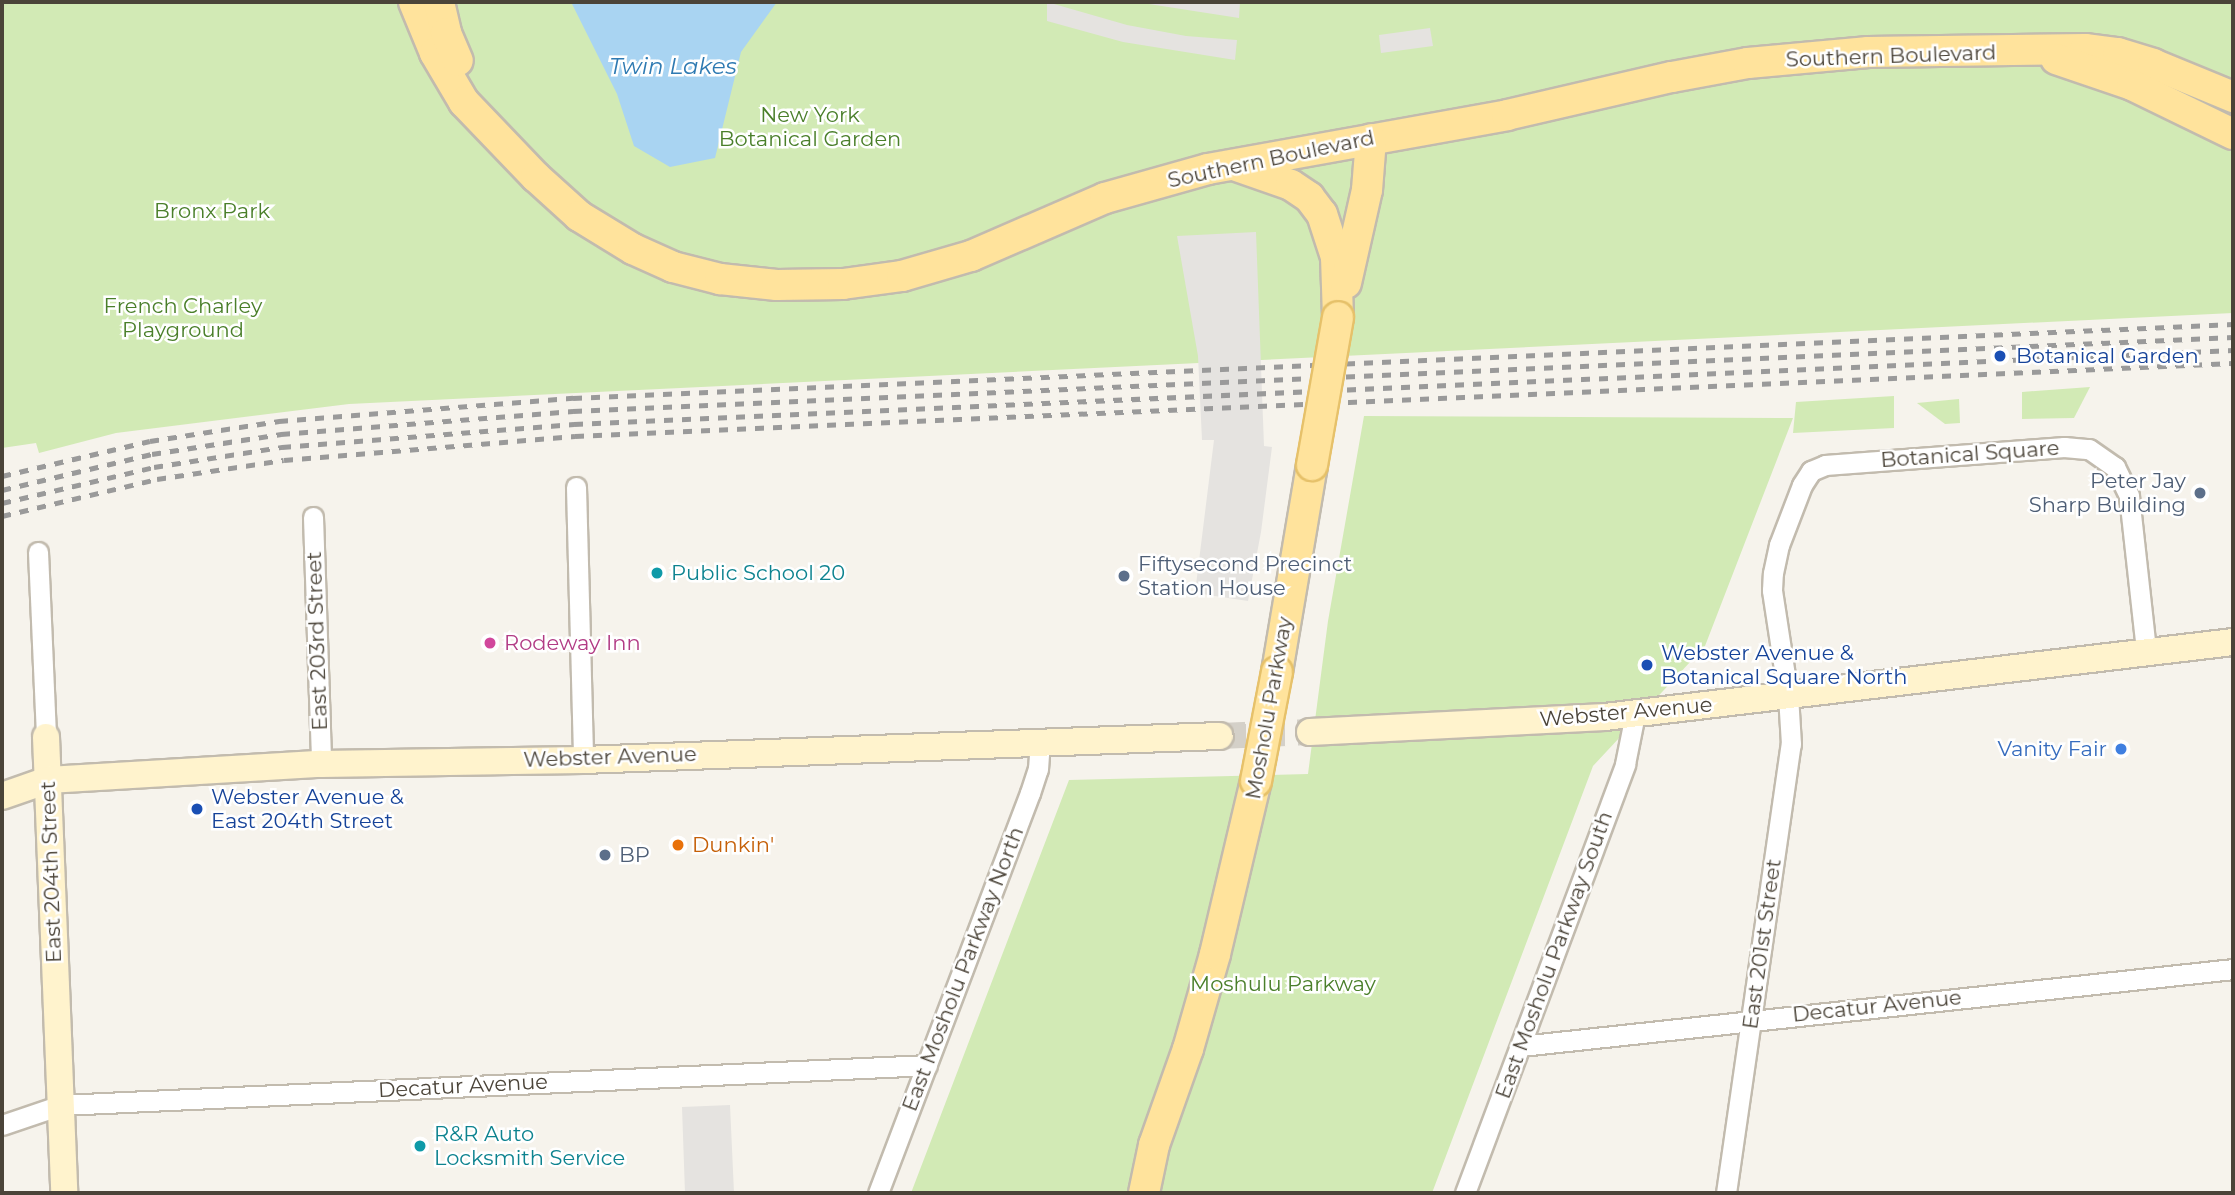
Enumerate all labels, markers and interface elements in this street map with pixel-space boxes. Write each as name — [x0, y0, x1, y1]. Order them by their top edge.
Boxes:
street label: Southern Boulevard — [1785, 40, 1997, 72]
water label: Twin Lakes — [609, 52, 737, 80]
park label: New York Botanical Garden — [719, 102, 901, 152]
street label: Southern Boulevard — [1165, 125, 1377, 193]
park label: Bronx Park — [154, 198, 270, 224]
park label: French Charley Playground — [104, 293, 262, 343]
place label: Botanical Garden — [2016, 343, 2199, 369]
marker: Botanical Garden — [1990, 346, 2010, 366]
street label: Botanical Square — [1880, 435, 2060, 473]
place label: Peter Jay Sharp Building — [2029, 468, 2186, 518]
marker: Peter Jay Sharp Building — [2192, 485, 2208, 501]
street label: East 203rd Street — [301, 551, 333, 731]
place label: Fiftysecond Precinct Station House — [1138, 551, 1352, 601]
place label: Public School 20 — [671, 560, 845, 586]
marker: Public School 20 — [649, 565, 665, 581]
marker: Fiftysecond Precinct Station House — [1116, 568, 1132, 584]
street label: Mosholu Parkway — [1241, 615, 1297, 801]
place label: Rodeway Inn — [504, 630, 641, 656]
marker: Rodeway Inn — [482, 635, 498, 651]
place label: Webster Avenue & Botanical Square North — [1661, 640, 1907, 690]
marker: Webster Avenue & Botanical Square North — [1639, 657, 1655, 673]
street label: Webster Avenue — [1539, 692, 1713, 732]
place label: Vanity Fair — [1997, 736, 2107, 762]
street label: Webster Avenue — [523, 741, 697, 773]
marker: Vanity Fair — [2113, 741, 2129, 757]
street label: East 204th Street — [35, 781, 67, 963]
place label: Webster Avenue & East 204th Street — [211, 784, 404, 834]
marker: Webster Avenue & East 204th Street — [189, 801, 205, 817]
street label: East Mosholu Parkway South — [1490, 808, 1618, 1102]
street label: East Mosholu Parkway North — [897, 823, 1029, 1115]
place label: Dunkin' — [692, 832, 774, 858]
marker: Dunkin' — [670, 837, 686, 853]
place label: BP — [619, 842, 650, 868]
marker: BP — [597, 847, 613, 863]
street label: East 201st Street — [1738, 857, 1786, 1031]
park label: Moshulu Parkway — [1190, 971, 1376, 997]
street label: Decatur Avenue — [1791, 985, 1963, 1027]
street label: Decatur Avenue — [377, 1069, 549, 1103]
place label: R&R Auto Locksmith Service — [434, 1121, 625, 1171]
marker: R&R Auto Locksmith Service — [412, 1138, 428, 1154]

